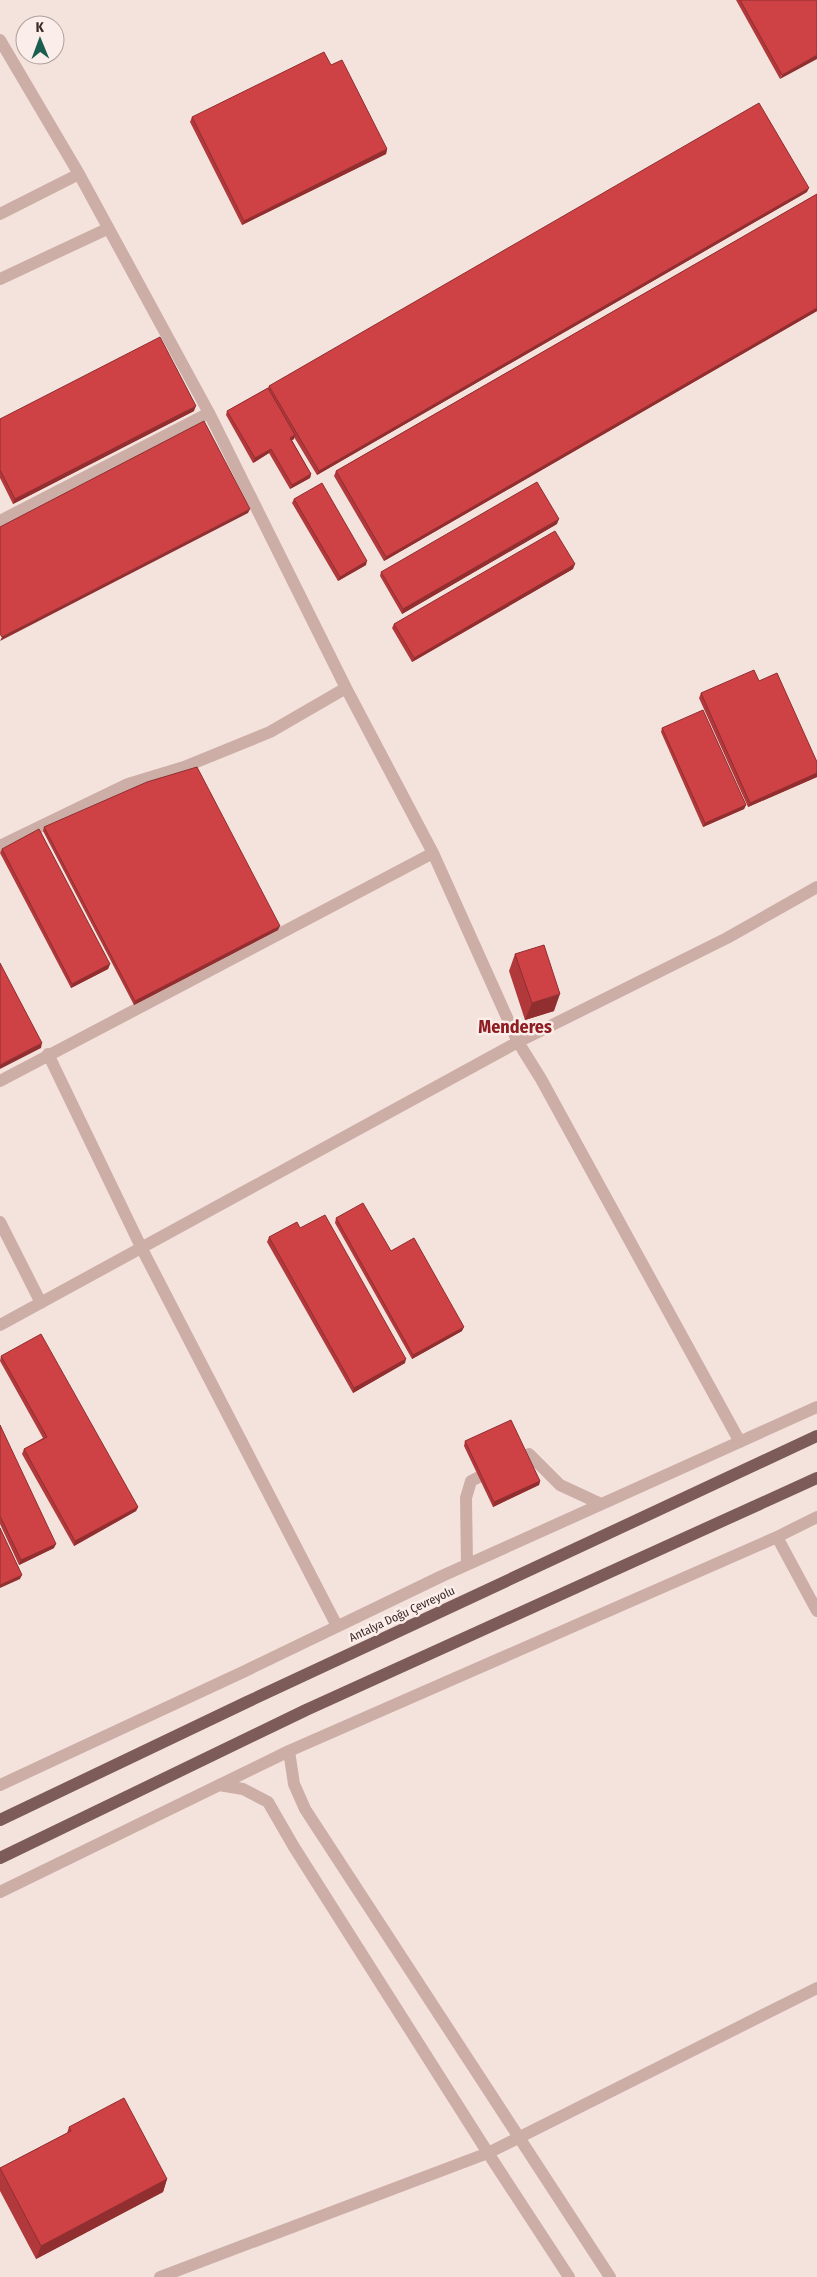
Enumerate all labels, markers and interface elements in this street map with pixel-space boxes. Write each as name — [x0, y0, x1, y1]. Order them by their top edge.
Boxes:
north arrow — [15, 15, 65, 65]
text: K — [36, 19, 45, 36]
district label: Menderes — [478, 1016, 552, 1038]
street label: Antalya Doğu Çevreyolu — [347, 1583, 457, 1645]

